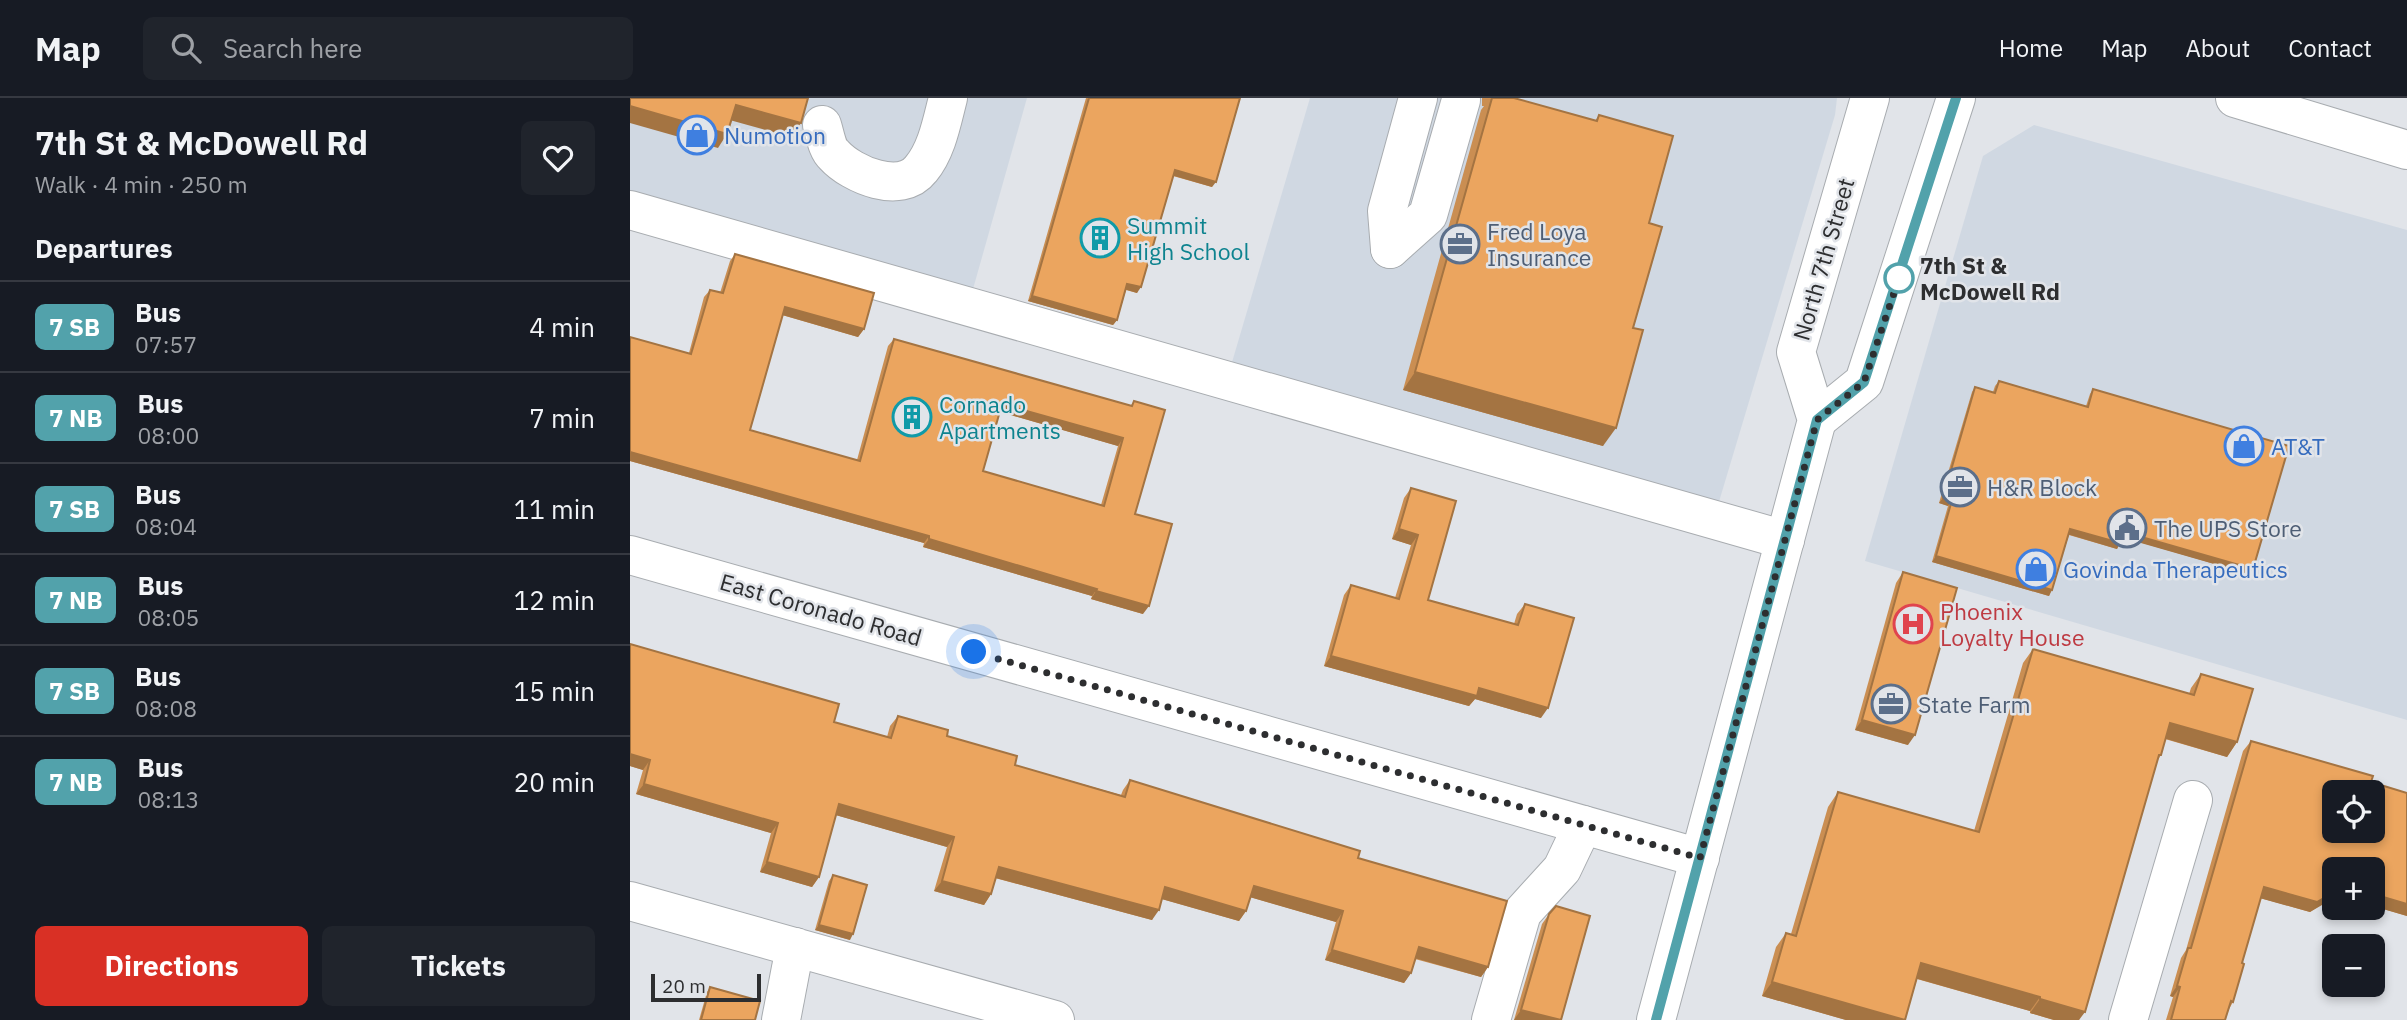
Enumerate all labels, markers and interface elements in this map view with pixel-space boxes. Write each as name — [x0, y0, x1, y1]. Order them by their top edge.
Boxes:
search box — [143, 17, 633, 80]
text: Map — [35, 27, 101, 70]
icon: search — [167, 29, 205, 67]
text: Search here — [223, 31, 362, 65]
text: Home — [1999, 32, 2063, 64]
text: Map — [2101, 32, 2147, 64]
text: About — [2185, 32, 2250, 64]
text: Contact — [2288, 32, 2372, 64]
shop icon: Numotion — [676, 114, 718, 156]
place label: Numotion — [724, 120, 826, 150]
text: 7th St & McDowell Rd — [35, 121, 368, 164]
button: heart — [521, 121, 595, 195]
text: Walk · 4 min · 250 m — [35, 169, 248, 199]
street label: North 7th Street — [1785, 174, 1861, 344]
place label: Summit High School — [1127, 210, 1250, 266]
place label: Fred Loya Insurance — [1487, 216, 1591, 272]
building icon: Summit High School — [1079, 217, 1121, 259]
office icon: Fred Loya Insurance — [1439, 223, 1481, 265]
text: Departures — [35, 231, 173, 265]
place label: 7th St & McDowell Rd — [1920, 250, 2060, 306]
marker: 7th St & McDowell Rd — [1884, 263, 1914, 293]
text: Bus — [135, 295, 181, 329]
text: 4 min — [529, 310, 595, 344]
text: 7 SB — [49, 311, 100, 343]
text: 07:57 — [135, 329, 197, 359]
text: Bus — [137, 386, 183, 420]
place label: Cornado Apartments — [939, 389, 1061, 445]
building icon: Cornado Apartments — [891, 396, 933, 438]
text: 7 min — [529, 401, 595, 435]
text: 7 NB — [49, 402, 102, 434]
text: 08:00 — [137, 420, 199, 450]
shop icon: AT&T — [2223, 425, 2265, 467]
place label: AT&T — [2271, 431, 2325, 461]
office icon: H&R Block — [1939, 466, 1981, 508]
place label: H&R Block — [1987, 472, 2097, 502]
text: Bus — [135, 477, 181, 511]
text: 11 min — [514, 492, 595, 526]
text: 7 SB — [49, 493, 100, 525]
public building icon: The UPS Store — [2106, 507, 2148, 549]
text: 08:04 — [135, 511, 197, 541]
place label: The UPS Store — [2154, 513, 2302, 543]
shop icon: Govinda Therapeutics — [2015, 548, 2057, 590]
place label: Govinda Therapeutics — [2063, 554, 2288, 584]
street label: East Coronado Road — [717, 566, 925, 652]
text: Bus — [137, 568, 183, 602]
text: 12 min — [514, 583, 595, 617]
text: 7 NB — [49, 584, 102, 616]
place label: Phoenix Loyalty House — [1940, 596, 2085, 652]
text: 08:05 — [137, 602, 199, 632]
hospital icon: Phoenix Loyalty House — [1892, 603, 1934, 645]
your location — [956, 634, 991, 669]
text: Bus — [135, 659, 181, 693]
text: 15 min — [514, 674, 595, 708]
text: 7 SB — [49, 675, 100, 707]
office icon: State Farm — [1870, 683, 1912, 725]
place label: State Farm — [1918, 689, 2031, 719]
text: 08:08 — [135, 693, 197, 723]
text: Bus — [137, 750, 183, 784]
text: 20 min — [514, 765, 595, 799]
text: 7 NB — [49, 766, 102, 798]
map controls — [2322, 780, 2385, 997]
button: locate — [2322, 780, 2385, 843]
text: 08:13 — [137, 784, 199, 814]
button: + — [2322, 857, 2385, 920]
button: Directions — [35, 926, 308, 1006]
button: Tickets — [322, 926, 595, 1006]
button: − — [2322, 934, 2385, 997]
scale bar — [651, 971, 761, 1003]
text: 20 m — [662, 974, 706, 998]

